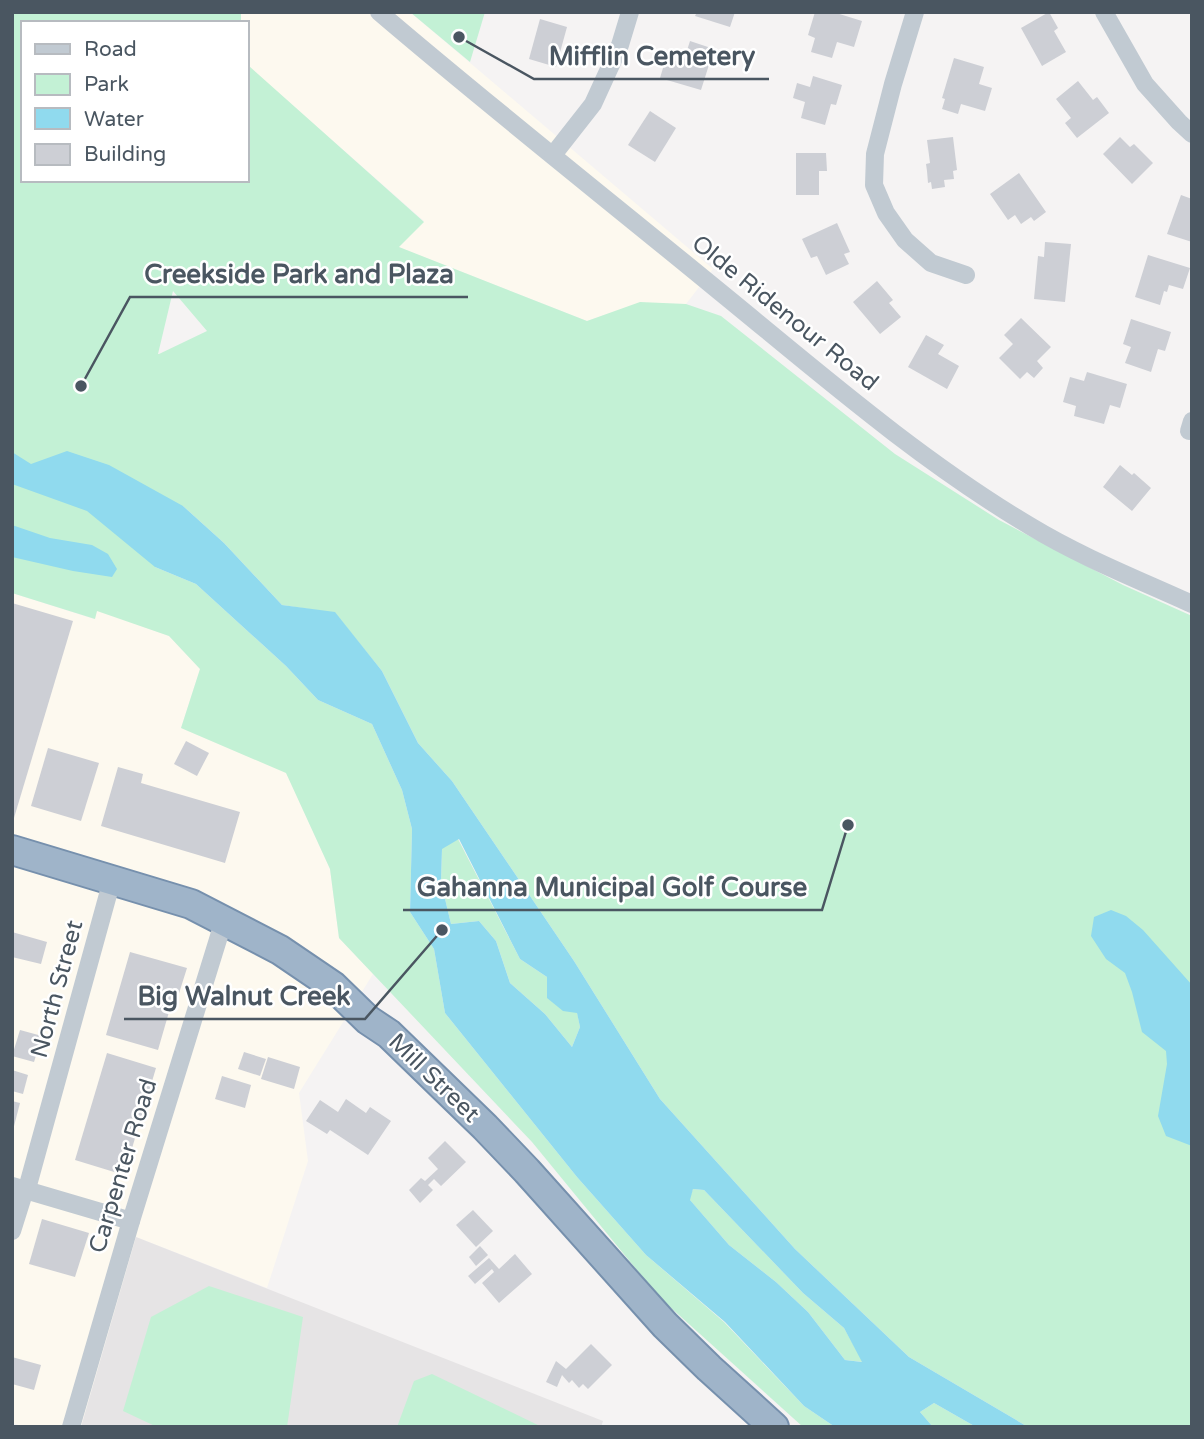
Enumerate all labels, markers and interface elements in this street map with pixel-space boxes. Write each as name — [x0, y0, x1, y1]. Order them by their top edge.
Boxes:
legend — [21, 21, 248, 182]
callout: Mifflin Cemetery — [534, 32, 769, 79]
text: Road — [84, 37, 137, 62]
text: Mifflin Cemetery — [549, 41, 755, 72]
text: Park — [84, 72, 129, 97]
text: Water — [84, 107, 144, 132]
text: Building — [84, 142, 166, 167]
street label: Olde Ridenour Road — [686, 229, 884, 397]
callout: Creekside Park and Plaza — [130, 250, 468, 297]
text: Creekside Park and Plaza — [144, 259, 454, 290]
callout: Gahanna Municipal Golf Course — [403, 863, 822, 910]
text: Gahanna Municipal Golf Course — [417, 872, 807, 903]
street label: North Street — [25, 917, 89, 1061]
callout: Big Walnut Creek — [124, 972, 365, 1019]
text: Big Walnut Creek — [137, 981, 351, 1012]
street label: Mill Street — [382, 1027, 486, 1129]
street label: Carpenter Road — [83, 1075, 163, 1257]

